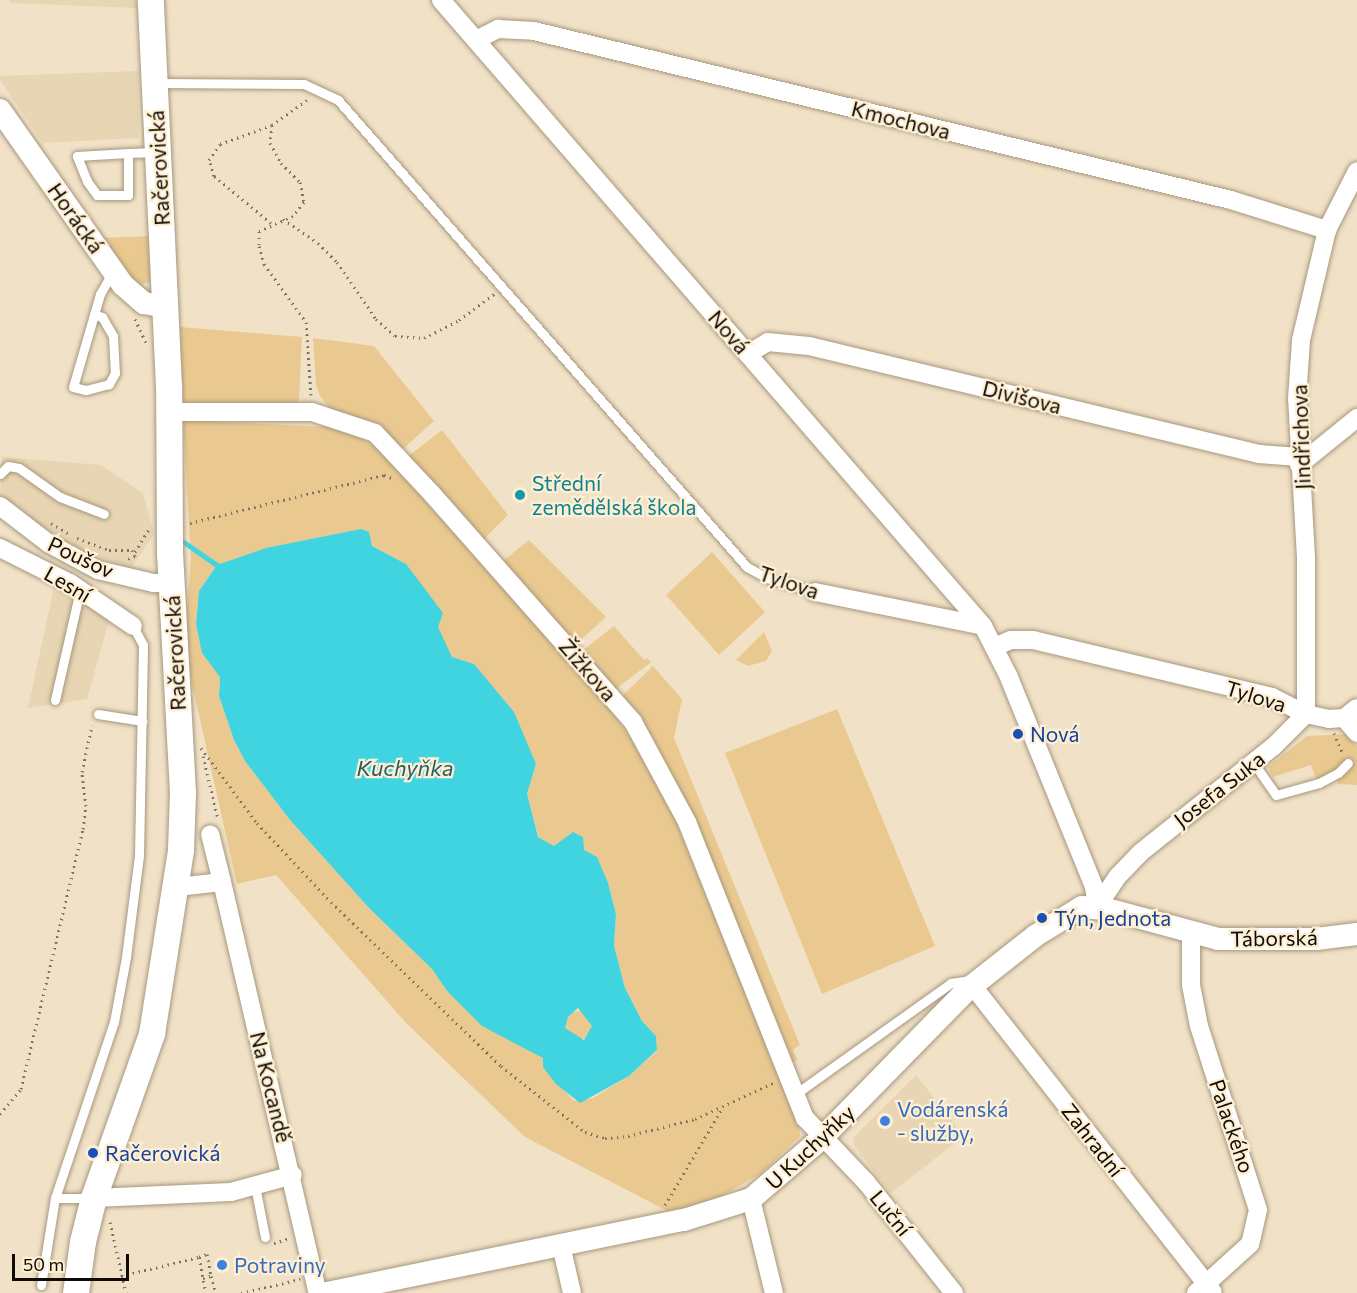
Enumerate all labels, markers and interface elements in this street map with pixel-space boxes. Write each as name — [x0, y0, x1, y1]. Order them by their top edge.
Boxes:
street label: Kmochova — [849, 96, 953, 144]
street label: Račerovická — [143, 110, 175, 226]
street label: Horácká — [43, 178, 109, 258]
street label: Nová — [703, 305, 755, 359]
street label: Divišova — [980, 375, 1064, 419]
street label: Jindřichova — [1287, 384, 1315, 490]
place label: Střední zemědělská škola — [532, 470, 697, 520]
marker: Střední zemědělská škola — [513, 488, 527, 502]
street label: Poušov — [44, 531, 118, 583]
street label: Tylova — [756, 560, 822, 604]
street label: Lesní — [40, 561, 96, 607]
street label: Račerovická — [159, 595, 191, 711]
street label: Žižkova — [554, 634, 622, 706]
street label: Tylova — [1223, 675, 1289, 717]
place label: Nová — [1030, 721, 1079, 747]
marker: Nová — [1011, 727, 1025, 741]
street label: Josefa Suka — [1169, 746, 1269, 832]
water label: Kuchyňka — [356, 755, 454, 781]
place label: Týn, Jednota — [1054, 905, 1171, 931]
marker: Týn, Jednota — [1035, 911, 1049, 925]
street label: Táborská — [1230, 925, 1318, 951]
street label: Na Kocandě — [245, 1029, 297, 1145]
street label: Palackého — [1204, 1076, 1260, 1176]
place label: Vodárenská - služby, — [897, 1096, 1008, 1146]
street label: Zahradní — [1057, 1098, 1129, 1182]
street label: U Kuchyňky — [760, 1100, 860, 1194]
marker: Vodárenská - služby, — [878, 1114, 892, 1128]
place label: Račerovická — [105, 1140, 220, 1166]
marker: Račerovická — [86, 1146, 100, 1160]
street label: Luční — [865, 1185, 917, 1241]
scale bar — [15, 1242, 132, 1280]
place label: Potraviny — [234, 1252, 326, 1278]
text: 50 m — [23, 1253, 64, 1275]
marker: Potraviny — [215, 1258, 229, 1272]

